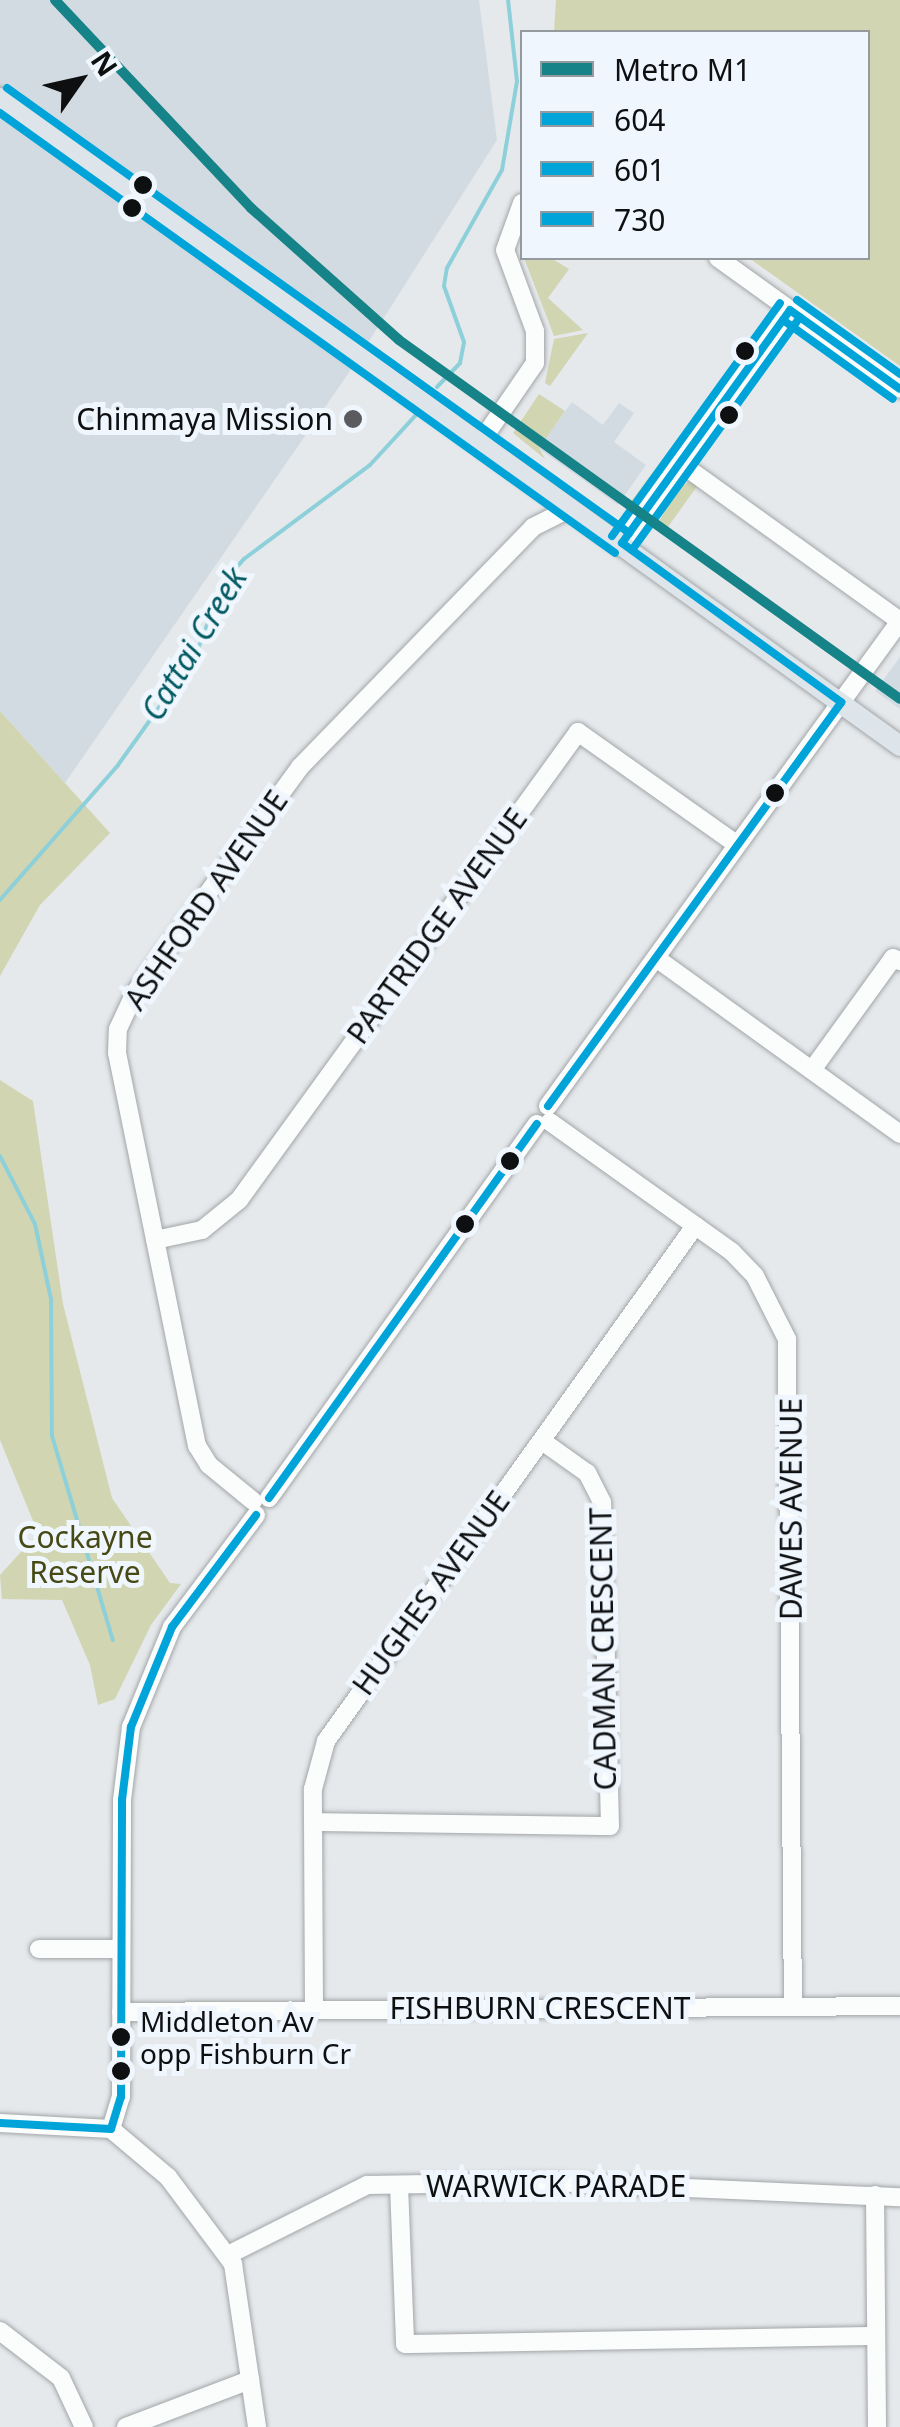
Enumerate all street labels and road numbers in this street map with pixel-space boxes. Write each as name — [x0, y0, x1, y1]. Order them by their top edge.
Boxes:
street label: ASHFORD AVENUE — [117, 783, 295, 1017]
street label: PARTRIDGE AVENUE — [339, 801, 535, 1051]
street label: DAWES AVENUE — [773, 1398, 809, 1620]
street label: HUGHES AVENUE — [345, 1484, 517, 1702]
street label: CADMAN CRESCENT — [583, 1507, 623, 1791]
street label: FISHBURN CRESCENT — [389, 1990, 691, 2026]
street label: WARWICK PARADE — [426, 2168, 686, 2204]

